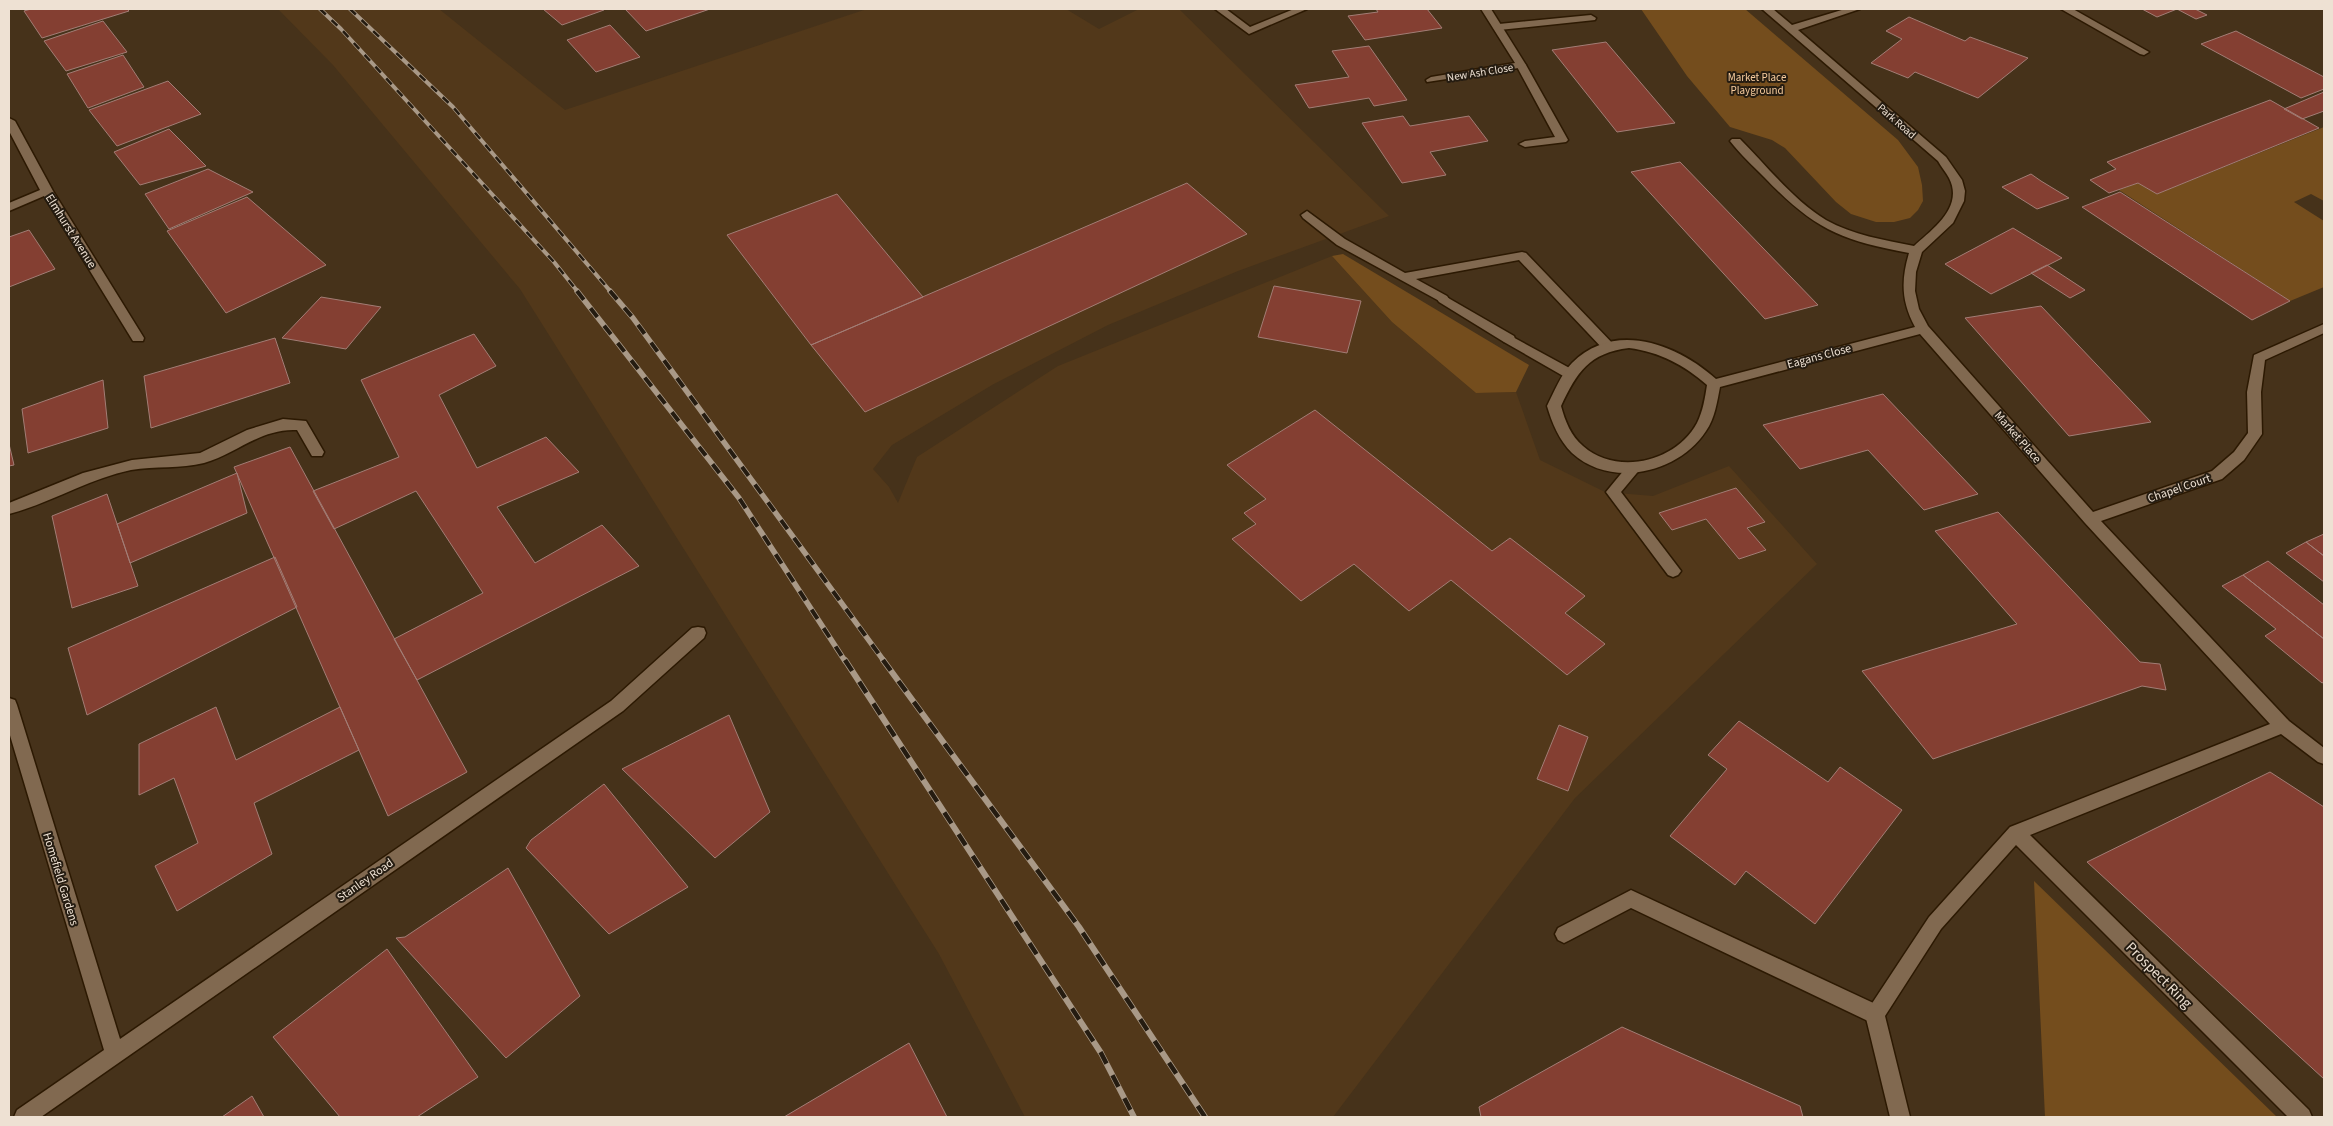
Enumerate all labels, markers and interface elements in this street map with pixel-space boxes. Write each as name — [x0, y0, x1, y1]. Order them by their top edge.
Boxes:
street label: New Ash Close — [1446, 60, 1515, 85]
park label: Market Place Playground — [1728, 70, 1787, 98]
street label: Park Road — [1874, 101, 1919, 142]
street label: Elmhurst Avenue — [41, 191, 100, 272]
street label: Eagans Close — [1785, 340, 1853, 373]
street label: Market Place — [1990, 408, 2045, 467]
street label: Chapel Court — [2145, 470, 2213, 507]
street label: Homefield Gardens — [38, 831, 83, 928]
street label: Stanley Road — [334, 855, 397, 906]
street label: Prospect Ring — [2121, 937, 2197, 1014]

